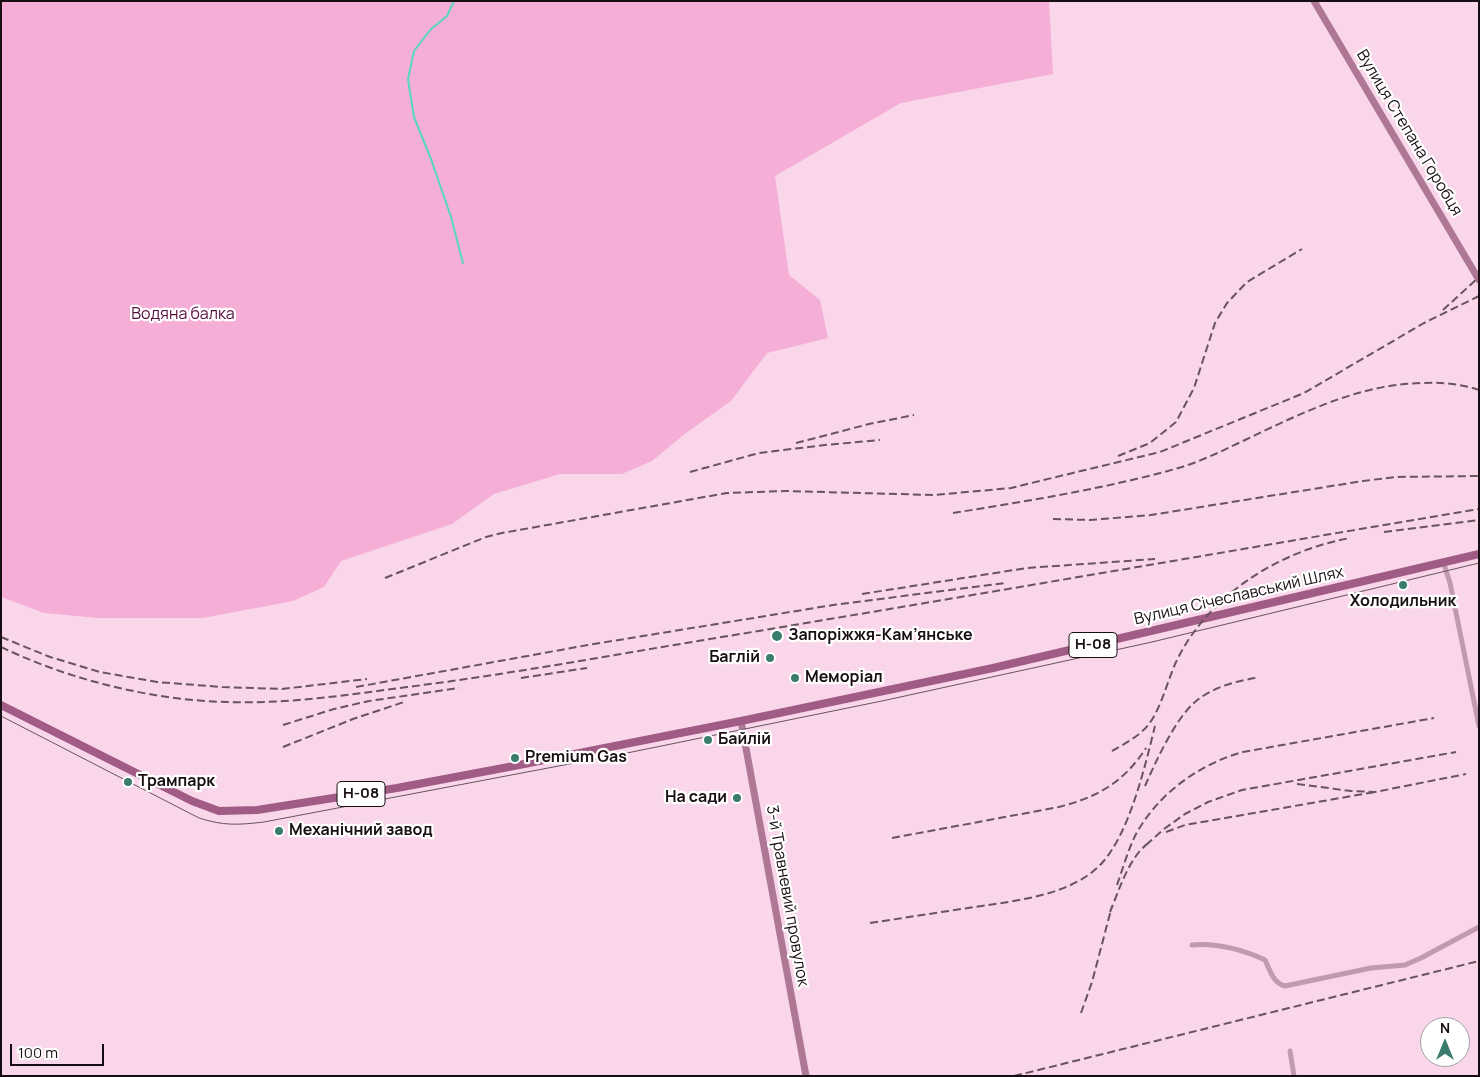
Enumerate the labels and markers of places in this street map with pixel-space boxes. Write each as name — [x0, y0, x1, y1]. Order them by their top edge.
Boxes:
marker: Холодильник — [1397, 579, 1409, 591]
place label: Холодильник — [1350, 592, 1456, 612]
place label: Запоріжжя-Кам’янське — [788, 626, 973, 646]
marker: Запоріжжя-Кам’янське — [770, 629, 784, 643]
place label: Баглій — [709, 648, 760, 668]
marker: Баглій — [764, 652, 776, 664]
place label: Меморіал — [805, 668, 883, 688]
marker: Меморіал — [789, 672, 801, 684]
place label: Байлій — [718, 730, 771, 750]
marker: Байлій — [702, 734, 714, 746]
place label: Premium Gas — [525, 748, 627, 768]
marker: Premium Gas — [509, 752, 521, 764]
place label: Трампарк — [138, 772, 215, 792]
marker: Трампарк — [122, 776, 134, 788]
place label: На сади — [665, 788, 727, 808]
marker: На сади — [731, 792, 743, 804]
place label: Механічний завод — [289, 821, 433, 841]
marker: Механічний завод — [273, 825, 285, 837]

